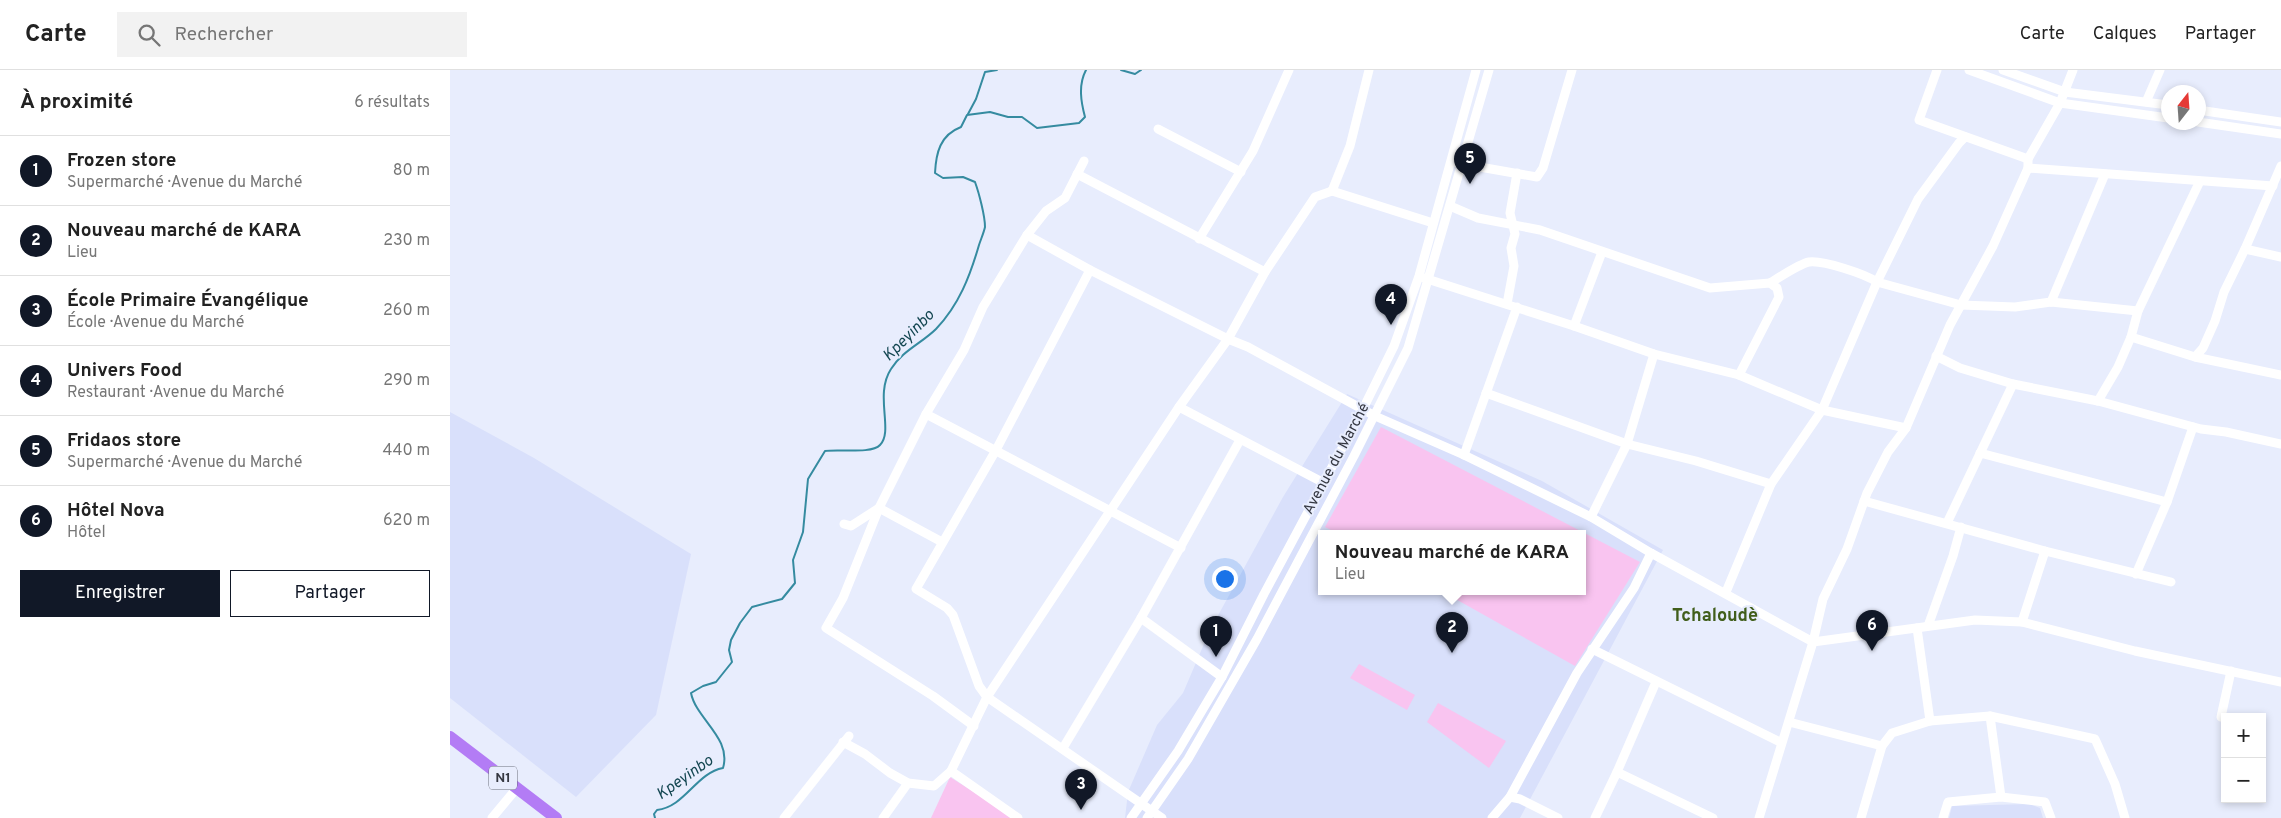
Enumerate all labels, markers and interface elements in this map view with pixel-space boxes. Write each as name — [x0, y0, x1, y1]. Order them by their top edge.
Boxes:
search box — [117, 12, 467, 57]
text: Carte — [25, 20, 87, 50]
icon: search — [135, 21, 163, 49]
text: Rechercher — [175, 23, 273, 47]
text: Carte — [2020, 23, 2065, 46]
text: Calques — [2093, 23, 2157, 46]
text: Partager — [2185, 23, 2256, 46]
north arrow — [2161, 85, 2206, 130]
text: À proximité — [20, 89, 133, 116]
text: 6 résultats — [354, 93, 430, 113]
pin: 5 — [1454, 143, 1486, 184]
text: Frozen store — [67, 149, 176, 173]
text: 1 — [33, 161, 39, 181]
text: 80 m — [393, 161, 430, 181]
text: Supermarché · Avenue du Marché — [67, 173, 302, 193]
text: Nouveau marché de KARA — [67, 219, 301, 243]
text: 2 — [31, 231, 41, 251]
text: 230 m — [383, 231, 430, 251]
text: Lieu — [67, 243, 98, 263]
pin: 4 — [1375, 284, 1407, 325]
text: École Primaire Évangélique — [67, 289, 309, 313]
text: 3 — [31, 301, 41, 321]
text: 260 m — [383, 301, 430, 321]
water label: Kpeyinbo — [879, 306, 939, 366]
text: École · Avenue du Marché — [67, 313, 244, 333]
text: Univers Food — [67, 359, 182, 383]
text: 4 — [31, 371, 41, 391]
text: 290 m — [383, 371, 430, 391]
text: Restaurant · Avenue du Marché — [67, 383, 284, 403]
street label: Avenue du Marché — [1300, 400, 1374, 518]
text: Fridaos store — [67, 429, 181, 453]
text: 5 — [31, 441, 41, 461]
text: 440 m — [383, 441, 430, 461]
text: Supermarché · Avenue du Marché — [67, 453, 302, 473]
text: Hôtel Nova — [67, 499, 165, 523]
text: 6 — [31, 511, 41, 531]
text: 620 m — [383, 511, 430, 531]
text: Hôtel — [67, 523, 106, 543]
popup — [1318, 530, 1586, 595]
text: Nouveau marché de KARA — [1335, 541, 1569, 565]
text: Lieu — [1335, 565, 1365, 585]
your location — [1212, 566, 1238, 592]
button: Enregistrer — [20, 570, 220, 617]
button: Partager — [230, 570, 430, 617]
district label: Tchaloudè — [1672, 605, 1758, 628]
pin: 6 — [1856, 610, 1888, 651]
pin: 2 — [1436, 612, 1468, 653]
pin: 1 — [1200, 616, 1232, 657]
map controls — [2221, 713, 2266, 803]
button: + — [2221, 713, 2266, 758]
water label: Kpeyinbo — [653, 751, 718, 805]
button: − — [2221, 758, 2266, 803]
road number: N1 — [489, 766, 517, 790]
pin: 3 — [1065, 769, 1097, 810]

